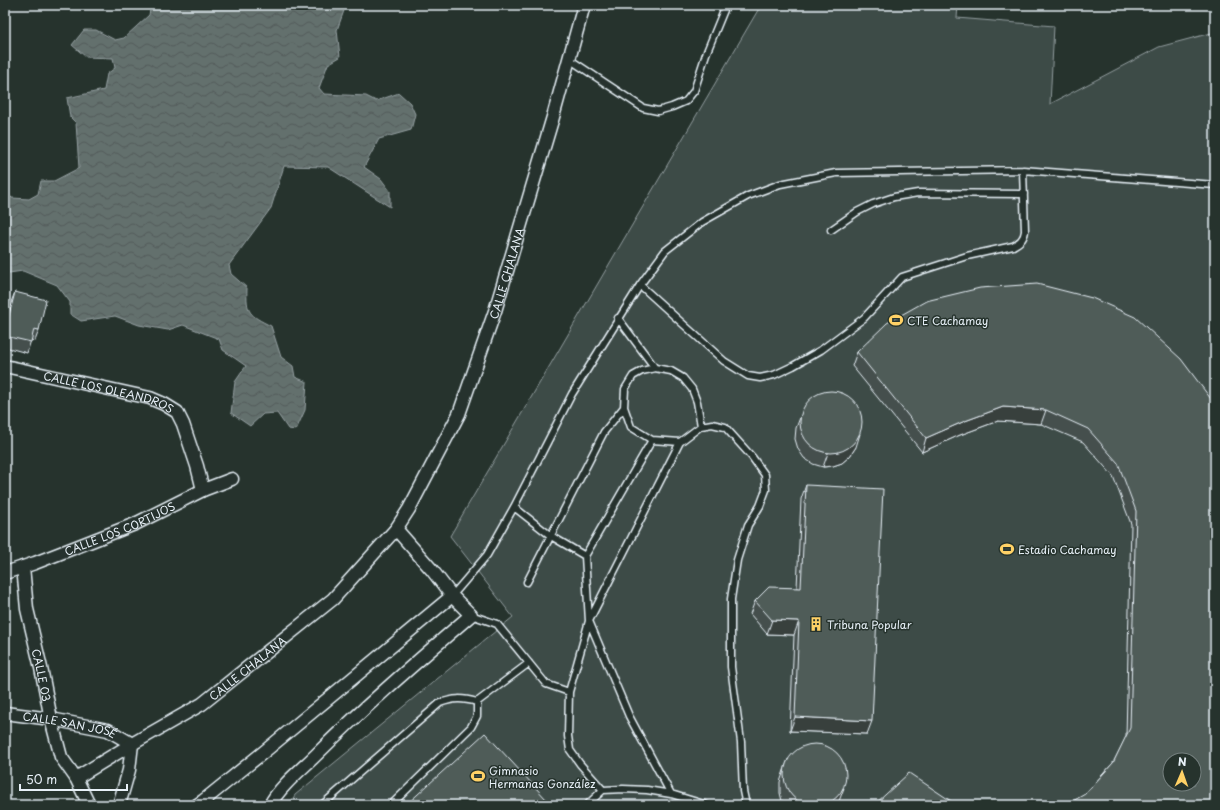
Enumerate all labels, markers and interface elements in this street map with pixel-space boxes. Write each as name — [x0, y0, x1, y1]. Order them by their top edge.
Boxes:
street label: CALLE CHALANA — [484, 225, 528, 321]
sports icon: CTE Cachamay — [888, 312, 904, 328]
place label: CTE Cachamay — [907, 312, 988, 329]
street label: CALLE LOS OLEANDROS — [42, 366, 177, 417]
street label: CALLE LOS CORTIJOS — [62, 497, 178, 559]
sports icon: Estadio Cachamay — [999, 541, 1015, 557]
place label: Estadio Cachamay — [1018, 541, 1116, 558]
building icon: Tribuna Popular — [808, 616, 824, 632]
place label: Tribuna Popular — [827, 616, 912, 633]
street label: CALLE CHALANA — [205, 632, 289, 704]
street label: CALLE 03 — [28, 647, 56, 703]
street label: CALLE SAN JOSÉ — [22, 707, 121, 742]
north arrow — [1162, 752, 1202, 792]
text: N — [1178, 753, 1187, 770]
place label: Gimnasio Hermanas González — [489, 762, 596, 792]
scale bar — [20, 766, 127, 792]
sports icon: Gimnasio Hermanas González — [470, 768, 486, 784]
text: 50 m — [26, 770, 57, 788]

